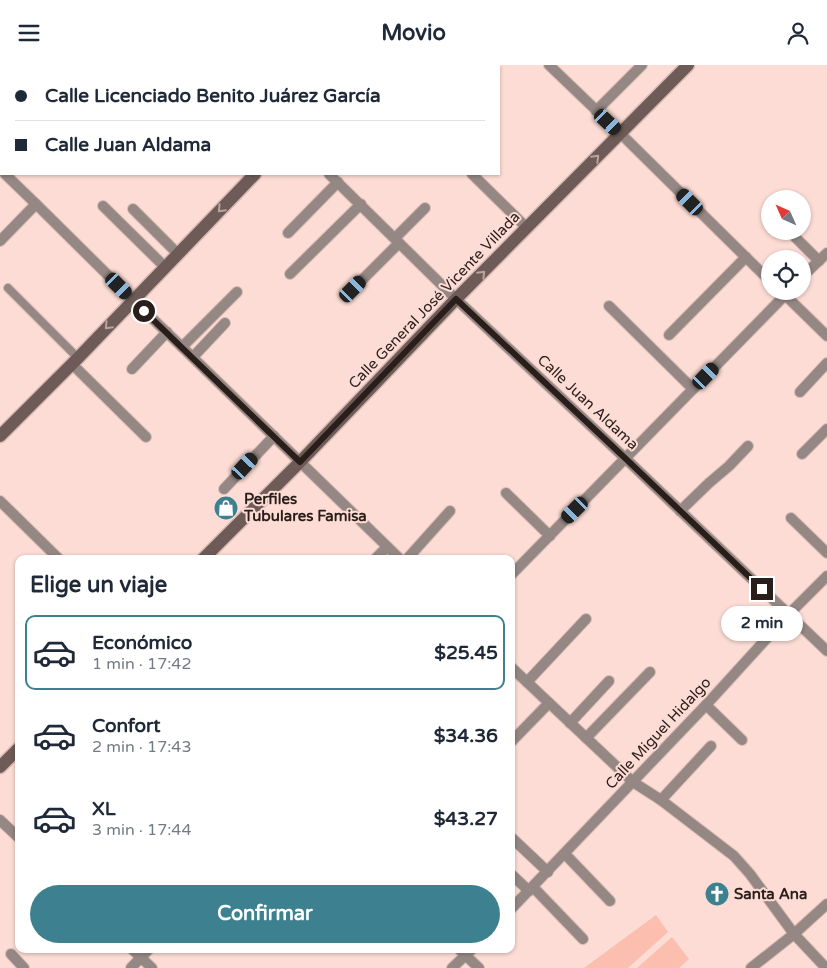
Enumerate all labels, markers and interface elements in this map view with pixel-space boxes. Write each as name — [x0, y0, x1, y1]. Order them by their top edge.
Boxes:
icon: menu — [15, 19, 43, 47]
icon: person — [784, 19, 812, 47]
text: Movio — [381, 20, 446, 46]
text: Calle Licenciado Benito Juárez García — [45, 85, 381, 107]
car — [591, 106, 624, 138]
text: Calle Juan Aldama — [45, 134, 211, 156]
one-way arrow — [590, 155, 599, 164]
car — [674, 186, 705, 218]
north arrow — [761, 190, 811, 240]
map controls — [761, 190, 811, 300]
one-way arrow — [218, 203, 227, 212]
street label: Calle General José Vicente Villada — [345, 208, 523, 392]
button: locate — [761, 250, 811, 300]
car — [103, 270, 134, 302]
one-way arrow — [476, 270, 485, 279]
car — [337, 273, 368, 305]
route start — [133, 300, 155, 322]
one-way arrow — [105, 320, 114, 329]
street label: Calle Juan Aldama — [534, 351, 642, 453]
car — [690, 360, 721, 392]
car — [229, 450, 260, 482]
place label: Perfiles Tubulares Famisa — [243, 490, 367, 525]
car — [559, 494, 590, 526]
shop icon: Perfiles Tubulares Famisa — [213, 495, 239, 521]
text: Elige un viaje — [30, 572, 167, 598]
route end — [751, 578, 773, 600]
callout: 2 min — [721, 607, 803, 641]
text: 2 min — [741, 613, 783, 633]
icon: car — [32, 630, 77, 675]
text: Económico — [92, 632, 192, 654]
text: $25.45 — [434, 642, 498, 664]
text: 1 min · 17:42 — [92, 654, 191, 674]
street label: Calle Miguel Hidalgo — [601, 673, 715, 793]
icon: car — [32, 713, 77, 758]
text: Confort — [92, 715, 161, 737]
text: $34.36 — [434, 725, 498, 747]
text: 2 min · 17:43 — [92, 737, 191, 757]
icon: car — [32, 796, 77, 841]
text: XL — [92, 798, 116, 820]
text: $43.27 — [434, 808, 498, 830]
text: 3 min · 17:44 — [92, 820, 191, 840]
church icon: Santa Ana — [704, 881, 730, 907]
button: Confirmar — [30, 885, 500, 943]
place label: Santa Ana — [734, 885, 807, 903]

